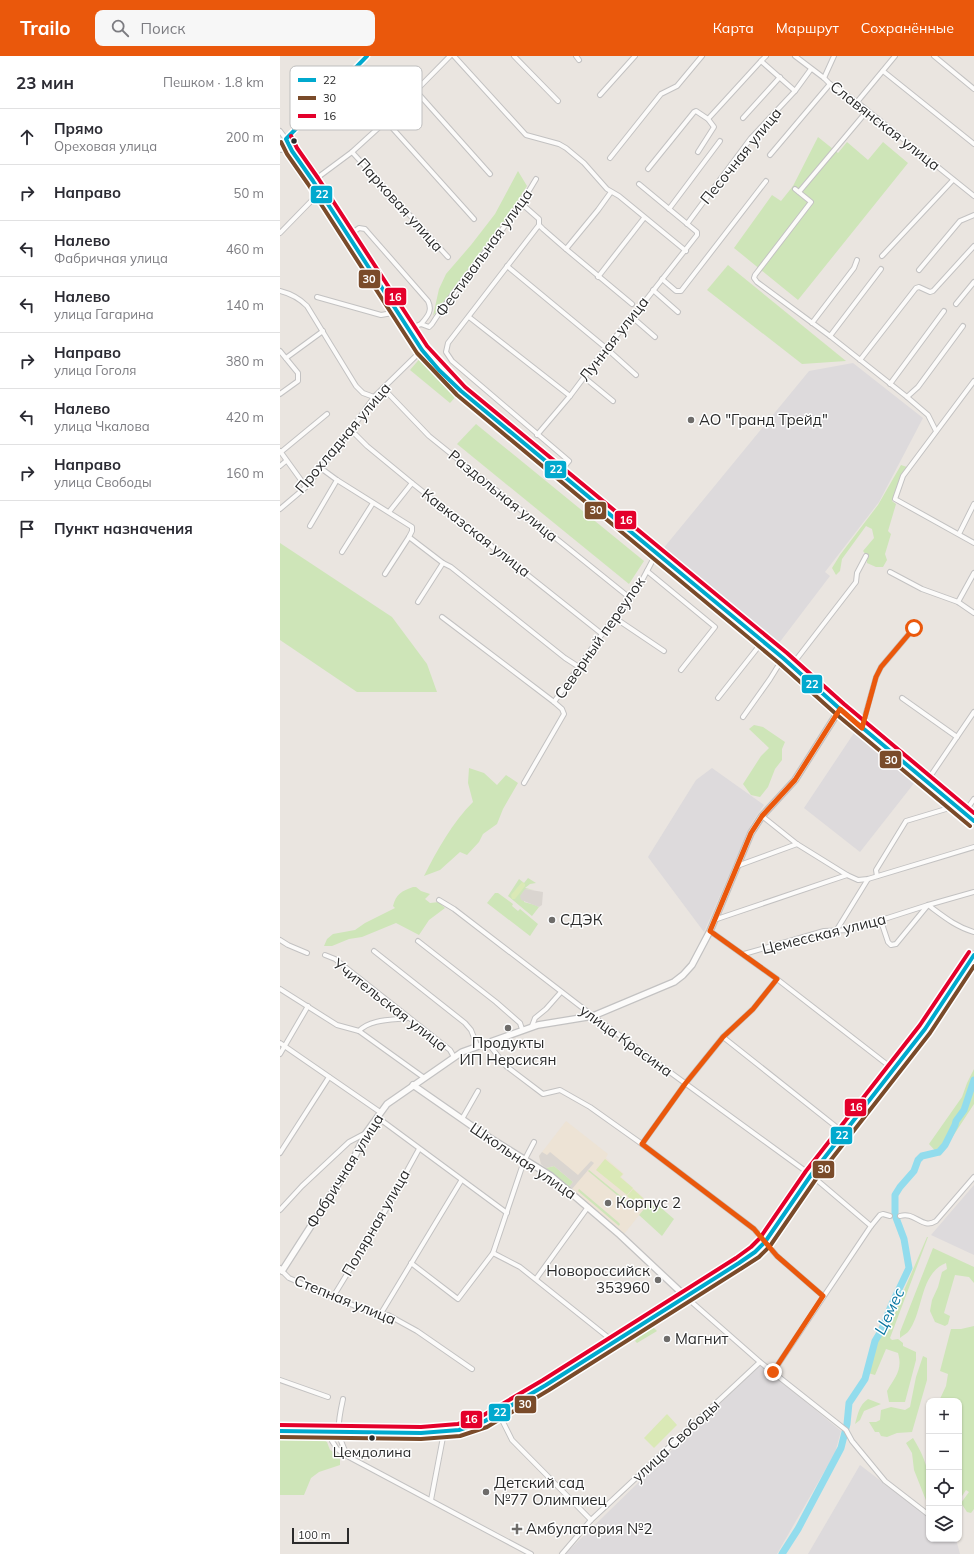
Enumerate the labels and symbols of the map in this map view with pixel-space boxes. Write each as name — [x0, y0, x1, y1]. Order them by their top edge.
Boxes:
legend — [290, 66, 422, 130]
text: 22 — [323, 73, 337, 87]
street label: Славянская улица — [826, 77, 944, 174]
text: 30 — [323, 91, 337, 105]
street label: Песочная улица — [696, 104, 785, 208]
text: 16 — [323, 109, 337, 123]
unlabelled marker — [289, 136, 299, 146]
street label: Парковая улица — [353, 154, 448, 256]
line badge: 22 — [310, 185, 333, 204]
street label: Фестивальная улица — [431, 185, 536, 320]
text: 22 — [315, 187, 329, 201]
line badge: 30 — [358, 269, 381, 289]
text: 30 — [362, 272, 376, 286]
line badge: 16 — [384, 287, 407, 306]
text: 16 — [388, 290, 402, 304]
street label: Лунная улица — [575, 292, 653, 385]
street label: Прохладная улица — [291, 379, 394, 497]
place label: АО "Гранд Трейд" — [699, 410, 828, 429]
marker: АО "Гранд Трейд" — [686, 415, 696, 425]
street label: Раздольная улица — [445, 446, 562, 546]
line badge: 22 — [544, 460, 567, 479]
text: 22 — [549, 462, 563, 476]
street label: Кавказская улица — [418, 484, 535, 581]
line badge: 30 — [584, 501, 607, 520]
text: 30 — [589, 503, 603, 517]
line badge: 16 — [614, 510, 637, 530]
text: 16 — [619, 513, 633, 527]
street label: Северный переулок — [550, 572, 650, 703]
route start — [905, 619, 923, 637]
line badge: 22 — [801, 674, 823, 694]
text: 22 — [805, 677, 819, 691]
line badge: 30 — [879, 750, 902, 769]
text: 30 — [884, 753, 898, 767]
street label: Цемесская улица — [760, 909, 888, 958]
place label: СДЭК — [560, 910, 603, 929]
marker: СДЭК — [547, 915, 557, 925]
street label: Учительская улица — [328, 953, 451, 1055]
street label: улица Красина — [576, 1000, 677, 1081]
marker: Продукты ИП Нерсисян — [503, 1023, 513, 1033]
place label: Продукты ИП Нерсисян — [460, 1033, 556, 1069]
line badge: 16 — [844, 1098, 867, 1117]
text: 16 — [849, 1100, 863, 1114]
street label: Фабричная улица — [302, 1110, 387, 1231]
street label: Школьная улица — [467, 1118, 580, 1203]
line badge: 22 — [830, 1126, 853, 1145]
text: 22 — [835, 1128, 849, 1142]
line badge: 30 — [812, 1160, 835, 1179]
text: 30 — [817, 1162, 831, 1176]
street label: Полярная улица — [337, 1166, 414, 1280]
place label: Корпус 2 — [616, 1193, 681, 1212]
marker: Корпус 2 — [603, 1198, 613, 1208]
place label: Новороссийск 353960 — [546, 1261, 651, 1297]
street label: Степная улица — [291, 1270, 399, 1329]
marker: Новороссийск 353960 — [653, 1275, 663, 1285]
water label: Цемес — [869, 1284, 909, 1338]
place label: Магнит — [675, 1329, 729, 1348]
marker: Магнит — [662, 1334, 672, 1344]
route end — [764, 1363, 782, 1381]
line badge: 30 — [514, 1395, 537, 1414]
street label: улица Свободы — [628, 1395, 723, 1486]
text: 30 — [518, 1397, 532, 1411]
line badge: 22 — [488, 1403, 511, 1422]
text: 22 — [493, 1405, 507, 1419]
line badge: 16 — [460, 1410, 483, 1429]
text: 16 — [464, 1412, 478, 1426]
marker: Цемдолина — [367, 1433, 377, 1443]
place label: Цемдолина — [333, 1443, 411, 1461]
place label: Детский сад №77 Олимпиец — [494, 1473, 607, 1509]
marker: Детский сад №77 Олимпиец — [481, 1487, 491, 1497]
place label: Амбулатория №2 — [526, 1519, 652, 1538]
marker: Амбулатория №2 — [511, 1523, 523, 1535]
scale bar — [292, 1526, 349, 1545]

